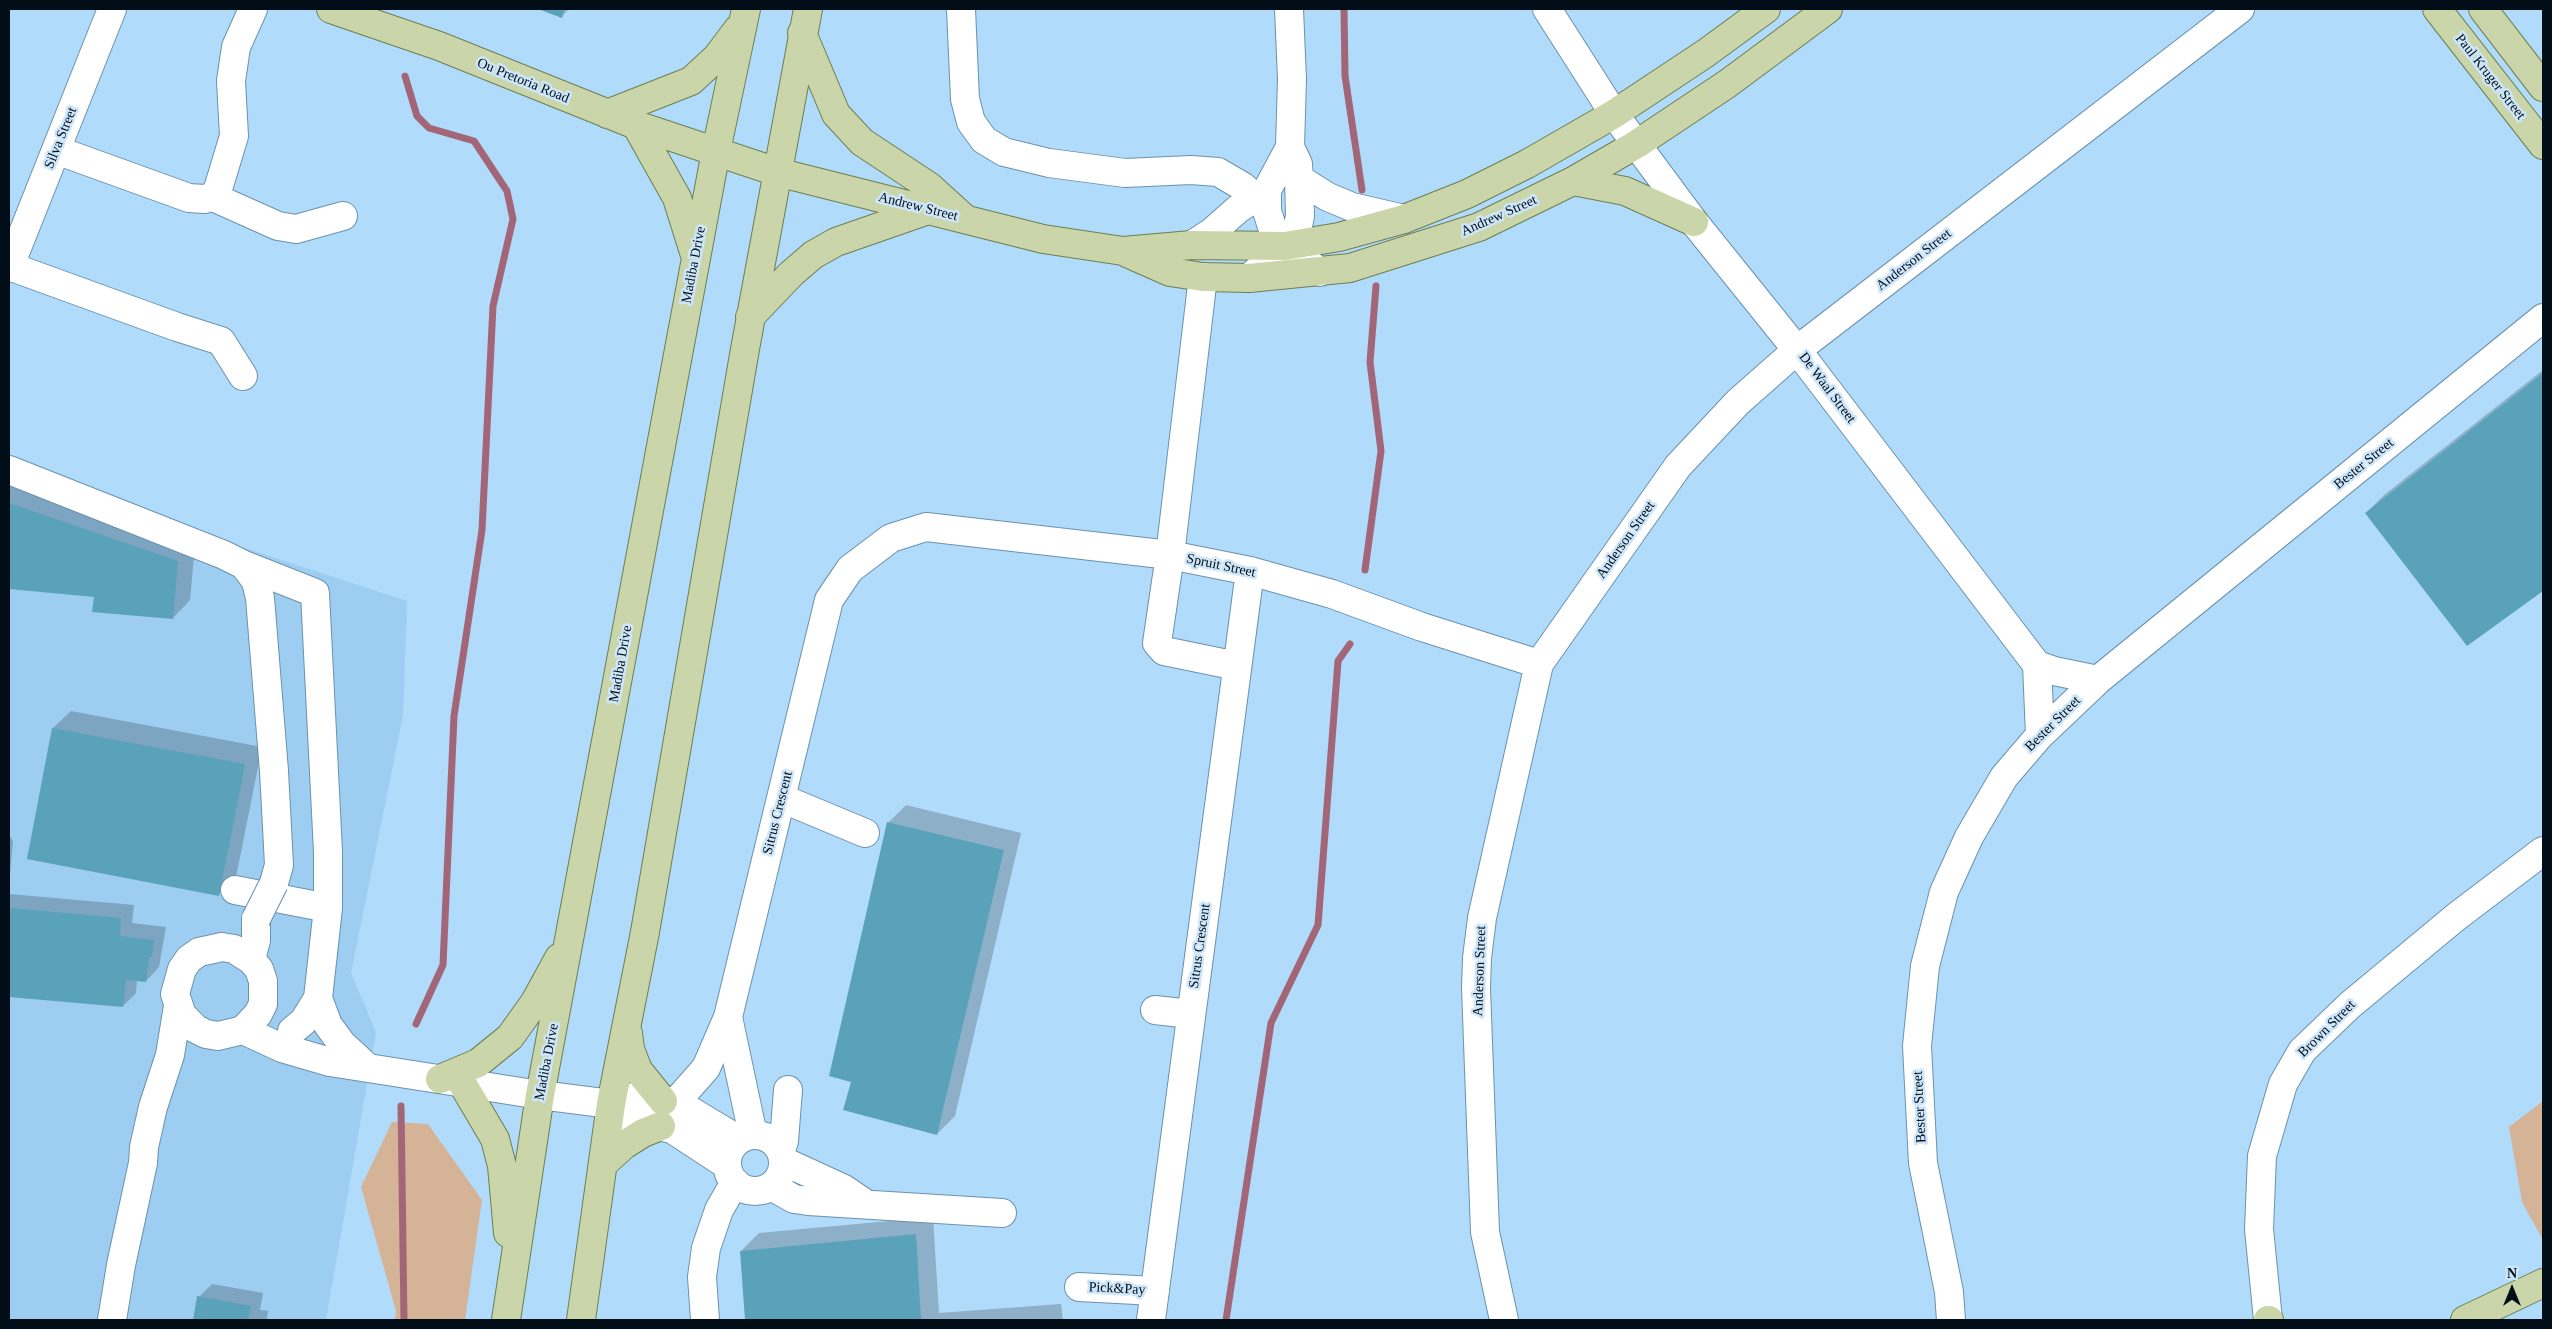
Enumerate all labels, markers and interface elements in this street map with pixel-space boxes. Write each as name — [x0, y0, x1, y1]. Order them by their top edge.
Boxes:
street label: Paul Kruger Street — [2451, 31, 2529, 123]
street label: Ou Pretoria Road — [474, 55, 572, 107]
street label: Silva Street — [41, 105, 81, 171]
street label: Andrew Street — [877, 189, 959, 225]
street label: Andrew Street — [1458, 192, 1540, 240]
street label: Madiba Drive — [678, 225, 710, 305]
street label: Anderson Street — [1873, 225, 1955, 295]
street label: De Waal Street — [1795, 349, 1859, 427]
street label: Bester Street — [2331, 435, 2397, 493]
street label: Anderson Street — [1593, 498, 1659, 582]
street label: Spruit Street — [1185, 550, 1257, 582]
street label: Madiba Drive — [606, 624, 636, 704]
street label: Bester Street — [2022, 693, 2084, 755]
street label: Sitrus Crescent — [760, 770, 796, 856]
street label: Sitrus Crescent — [1186, 903, 1214, 989]
street label: Anderson Street — [1470, 925, 1490, 1017]
street label: Brown Street — [2295, 997, 2359, 1061]
street label: Madiba Drive — [531, 1022, 563, 1102]
street label: Bester Street — [1910, 1071, 1930, 1143]
north arrow — [2487, 1264, 2537, 1314]
text: N — [2507, 1266, 2517, 1281]
street label: Pick&Pay — [1088, 1279, 1146, 1299]

